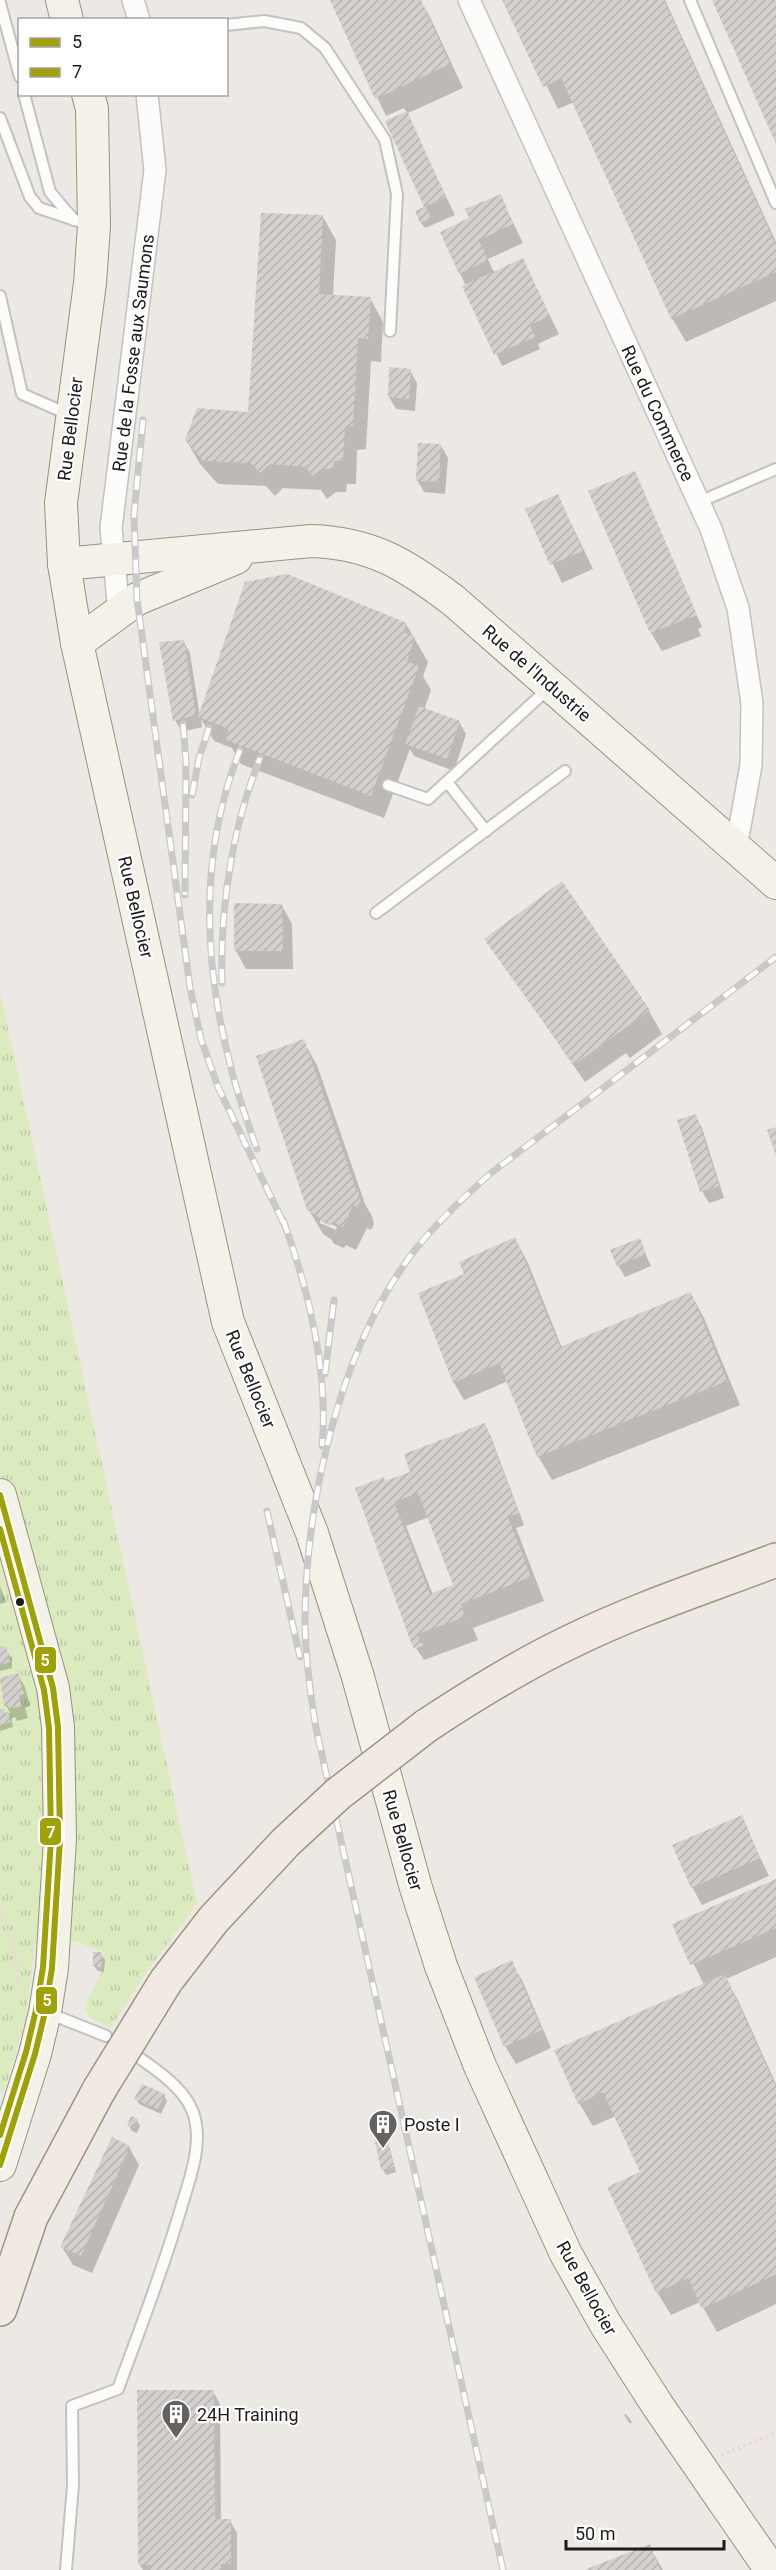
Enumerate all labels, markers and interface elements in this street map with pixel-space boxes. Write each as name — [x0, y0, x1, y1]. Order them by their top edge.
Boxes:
legend — [18, 18, 228, 96]
text: 5 — [72, 31, 82, 52]
text: 7 — [72, 61, 82, 82]
street label: Rue de la Fosse aux Saumons — [108, 233, 158, 473]
street label: Rue du Commerce — [617, 342, 699, 484]
street label: Rue Bellocier — [53, 376, 87, 482]
street label: Rue de l'Industrie — [478, 620, 596, 726]
street label: Rue Bellocier — [114, 854, 158, 960]
street label: Rue Bellocier — [222, 1327, 280, 1431]
unlabelled marker — [14, 1596, 26, 1608]
line badge: 5 — [34, 1646, 57, 1674]
text: 5 — [40, 1651, 50, 1670]
street label: Rue Bellocier — [379, 1787, 427, 1893]
line badge: 7 — [39, 1817, 62, 1846]
text: 7 — [46, 1823, 56, 1842]
line badge: 5 — [35, 1986, 58, 2015]
text: 5 — [42, 1991, 52, 2010]
building icon: Poste I — [367, 2108, 399, 2150]
place label: Poste I — [404, 2114, 460, 2135]
street label: Rue Bellocier — [553, 2237, 621, 2339]
building icon: 24H Training — [160, 2398, 192, 2440]
place label: 24H Training — [197, 2404, 299, 2425]
scale bar — [566, 2513, 724, 2551]
text: 50 m — [575, 2523, 615, 2544]

